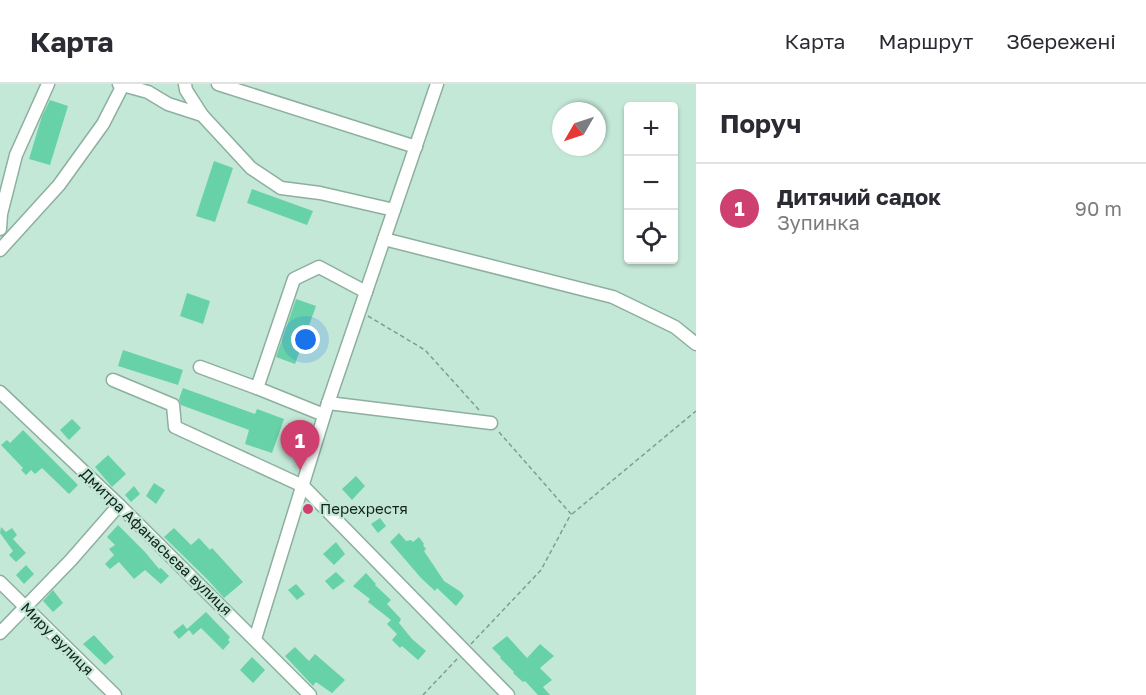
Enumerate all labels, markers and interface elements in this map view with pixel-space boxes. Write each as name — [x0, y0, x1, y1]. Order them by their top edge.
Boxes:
text: Карта — [30, 25, 114, 58]
text: Карта — [785, 28, 845, 54]
text: Маршрут — [878, 28, 973, 54]
text: Збережені — [1006, 28, 1116, 54]
north arrow — [552, 102, 606, 156]
map controls — [624, 102, 678, 264]
button: + — [624, 102, 678, 156]
text: Поруч — [720, 108, 801, 139]
button: − — [624, 156, 678, 210]
text: Дитячий садок — [777, 183, 941, 210]
text: 1 — [734, 196, 745, 220]
text: 90 m — [1075, 196, 1122, 220]
button: locate — [624, 210, 678, 264]
text: Зупинка — [777, 210, 860, 234]
your location — [291, 325, 320, 354]
pin: 1 — [280, 420, 320, 470]
street label: Дмитра Афанасьєва вулиця — [77, 464, 236, 619]
place label: Перехрестя — [320, 499, 408, 517]
marker: Перехрестя — [301, 502, 315, 516]
street label: Миру вулиця — [18, 598, 98, 678]

